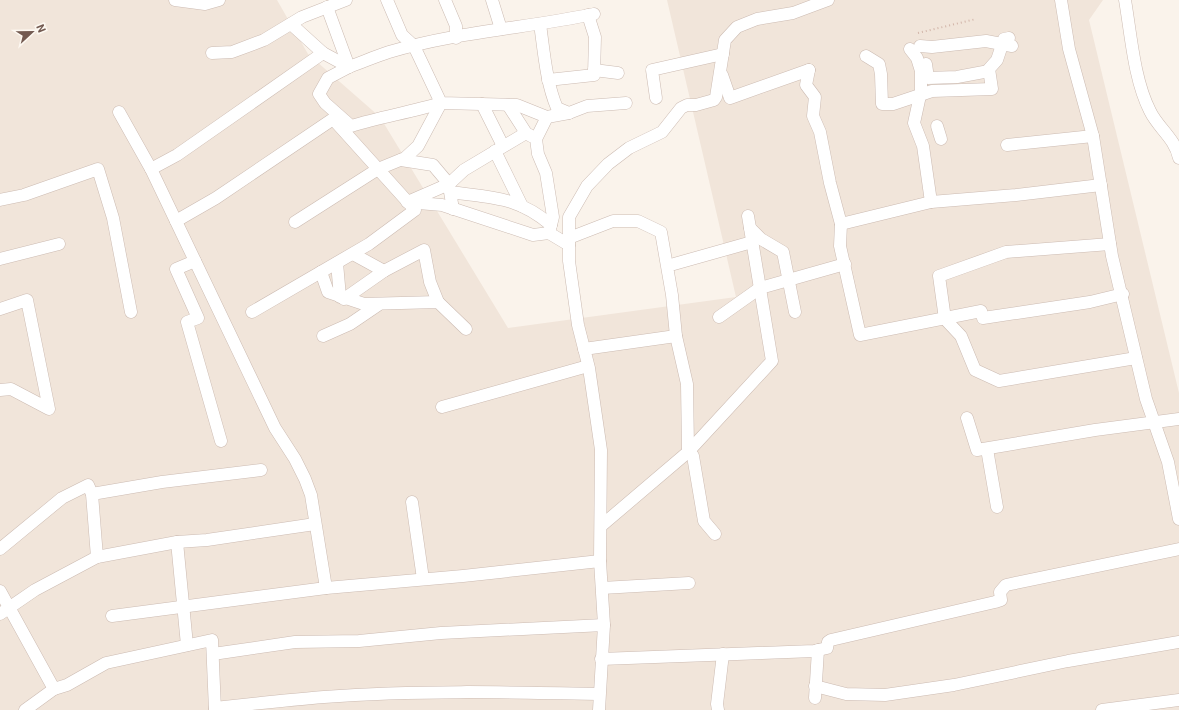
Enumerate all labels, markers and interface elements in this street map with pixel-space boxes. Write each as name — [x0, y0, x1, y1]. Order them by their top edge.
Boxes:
north arrow — [12, 12, 52, 52]
text: N — [33, 22, 48, 35]

